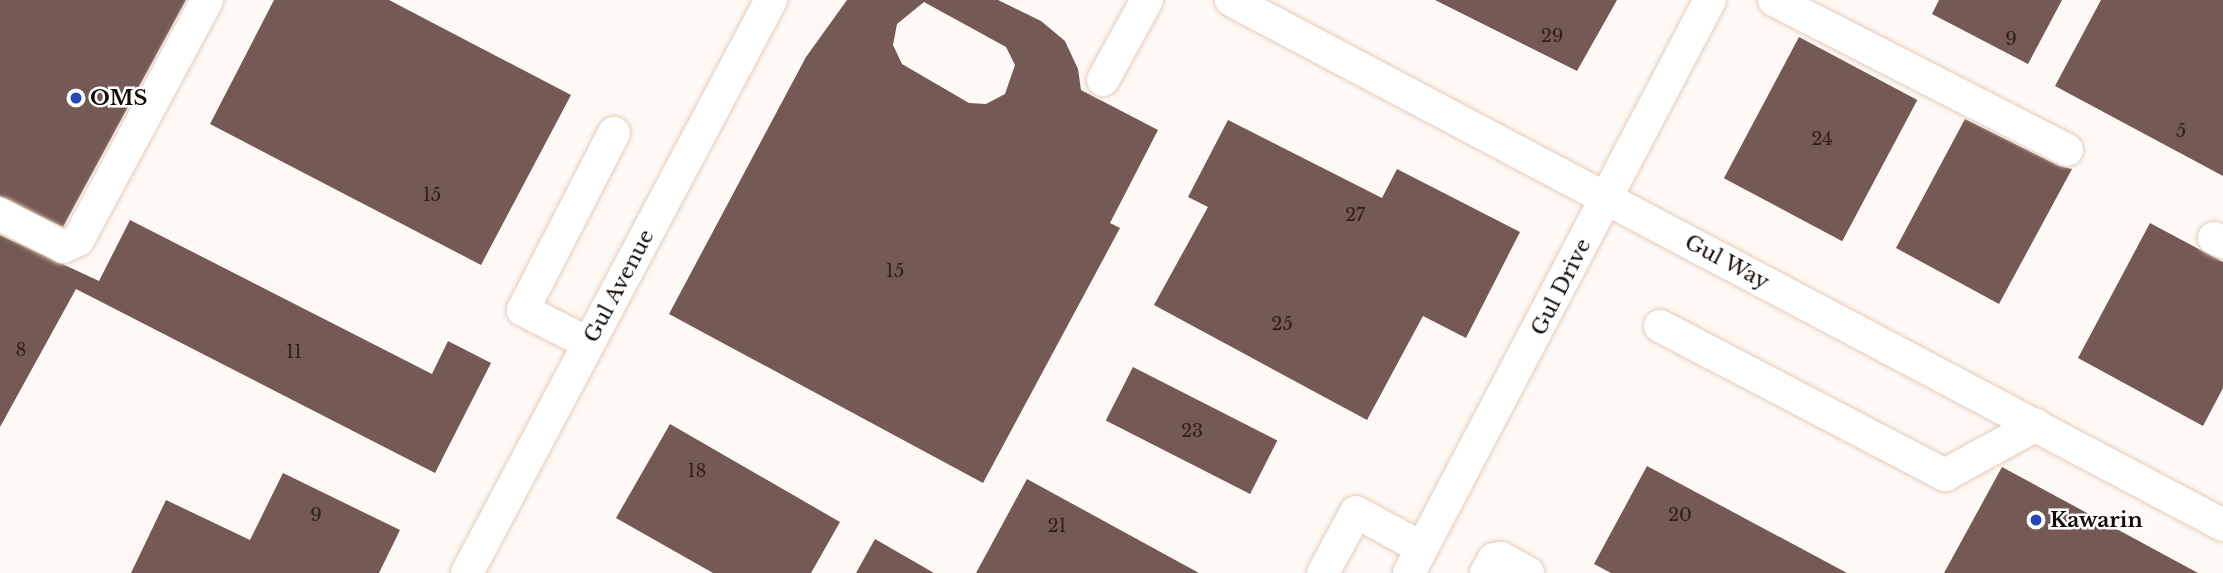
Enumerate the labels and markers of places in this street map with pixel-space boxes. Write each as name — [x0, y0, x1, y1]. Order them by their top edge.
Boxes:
place label: OMS — [90, 85, 147, 111]
marker: OMS — [68, 90, 84, 106]
place label: Kawarin — [2050, 507, 2143, 533]
marker: Kawarin — [2028, 512, 2044, 528]

